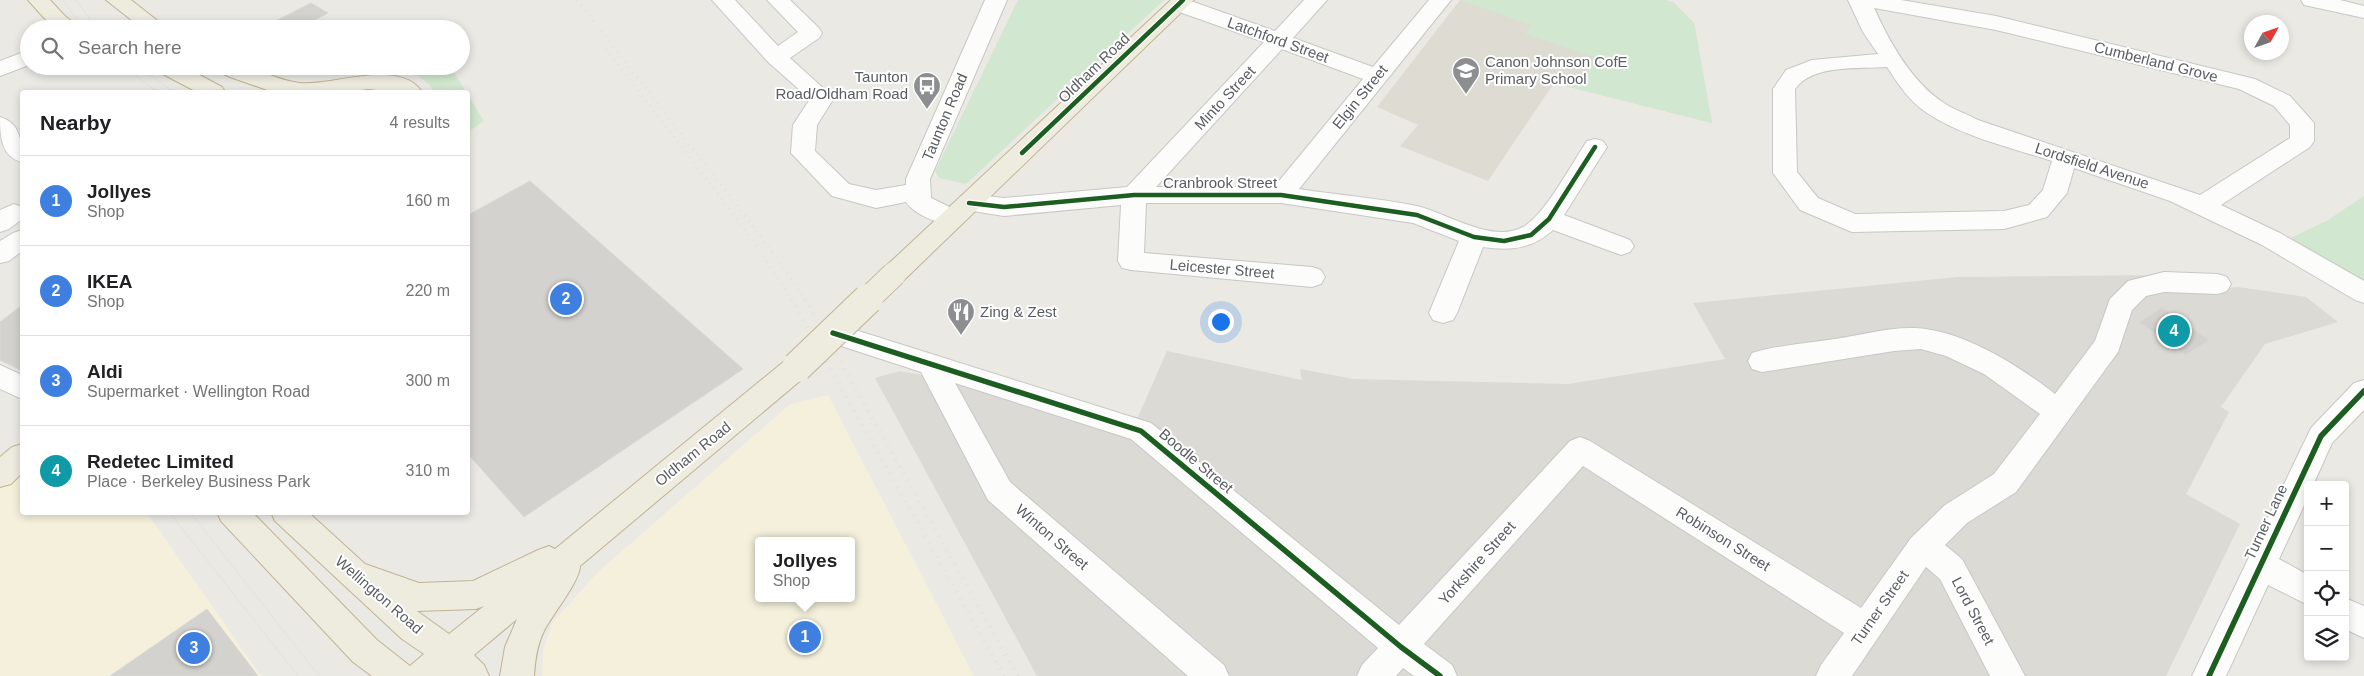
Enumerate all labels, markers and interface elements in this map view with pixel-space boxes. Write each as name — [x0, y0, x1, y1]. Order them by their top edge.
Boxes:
street label: Latchford Street — [1225, 13, 1332, 66]
north arrow — [2244, 15, 2289, 60]
search box — [20, 20, 470, 75]
street label: Oldham Road — [1054, 29, 1133, 106]
icon: search — [38, 34, 66, 62]
text: Search here — [78, 37, 182, 58]
street label: Cumberland Grove — [2093, 38, 2220, 85]
place label: Canon Johnson CofE Primary School — [1485, 53, 1628, 87]
school or university icon: Canon Johnson CofE Primary School — [1451, 56, 1481, 95]
street label: Elgin Street — [1329, 61, 1391, 132]
street label: Minto Street — [1191, 62, 1259, 133]
place label: Taunton Road/Oldham Road — [775, 68, 908, 102]
street label: Taunton Road — [918, 70, 971, 163]
bus stop icon: Taunton Road/Oldham Road — [912, 71, 942, 110]
text: Nearby — [40, 111, 111, 134]
text: 4 results — [390, 114, 450, 131]
street label: Lordsfield Avenue — [2033, 139, 2151, 192]
street label: Cranbrook Street — [1163, 174, 1278, 191]
text: Jollyes — [87, 181, 151, 202]
text: 1 — [52, 192, 60, 209]
text: 160 m — [406, 192, 450, 209]
text: Shop — [87, 203, 124, 220]
street label: Leicester Street — [1169, 255, 1276, 282]
text: IKEA — [87, 271, 132, 292]
pin: 2 — [550, 280, 582, 318]
text: 2 — [52, 282, 60, 299]
text: 220 m — [406, 282, 450, 299]
text: Shop — [87, 293, 124, 310]
restaurant icon: Zing & Zest — [946, 297, 976, 336]
place label: Zing & Zest — [980, 303, 1058, 320]
your location — [1208, 309, 1234, 335]
pin: 4 — [2158, 312, 2190, 350]
text: Aldi — [87, 361, 123, 382]
text: 3 — [52, 372, 60, 389]
text: 300 m — [406, 372, 450, 389]
text: Supermarket · Wellington Road — [87, 383, 310, 400]
street label: Oldham Road — [651, 418, 734, 489]
street label: Boodle Street — [1156, 425, 1237, 497]
text: Redetec Limited — [87, 451, 234, 472]
text: 4 — [52, 462, 60, 479]
text: 310 m — [406, 462, 450, 479]
text: Place · Berkeley Business Park — [87, 473, 310, 490]
street label: Turner Lane — [2241, 481, 2290, 562]
map controls — [2304, 481, 2349, 661]
button: + — [2304, 481, 2349, 526]
street label: Winton Street — [1012, 500, 1093, 573]
street label: Robinson Street — [1673, 503, 1774, 575]
street label: Yorkshire Street — [1435, 517, 1519, 608]
button: − — [2304, 526, 2349, 571]
popup — [755, 537, 855, 602]
text: Jollyes — [773, 550, 837, 571]
street label: Wellington Road — [332, 552, 426, 637]
street label: Turner Street — [1847, 566, 1912, 649]
button: locate — [2304, 571, 2349, 616]
text: Shop — [773, 572, 810, 589]
street label: Lord Street — [1949, 574, 1999, 648]
button: layers — [2304, 616, 2349, 661]
pin: 1 — [789, 618, 821, 656]
pin: 3 — [178, 629, 210, 667]

